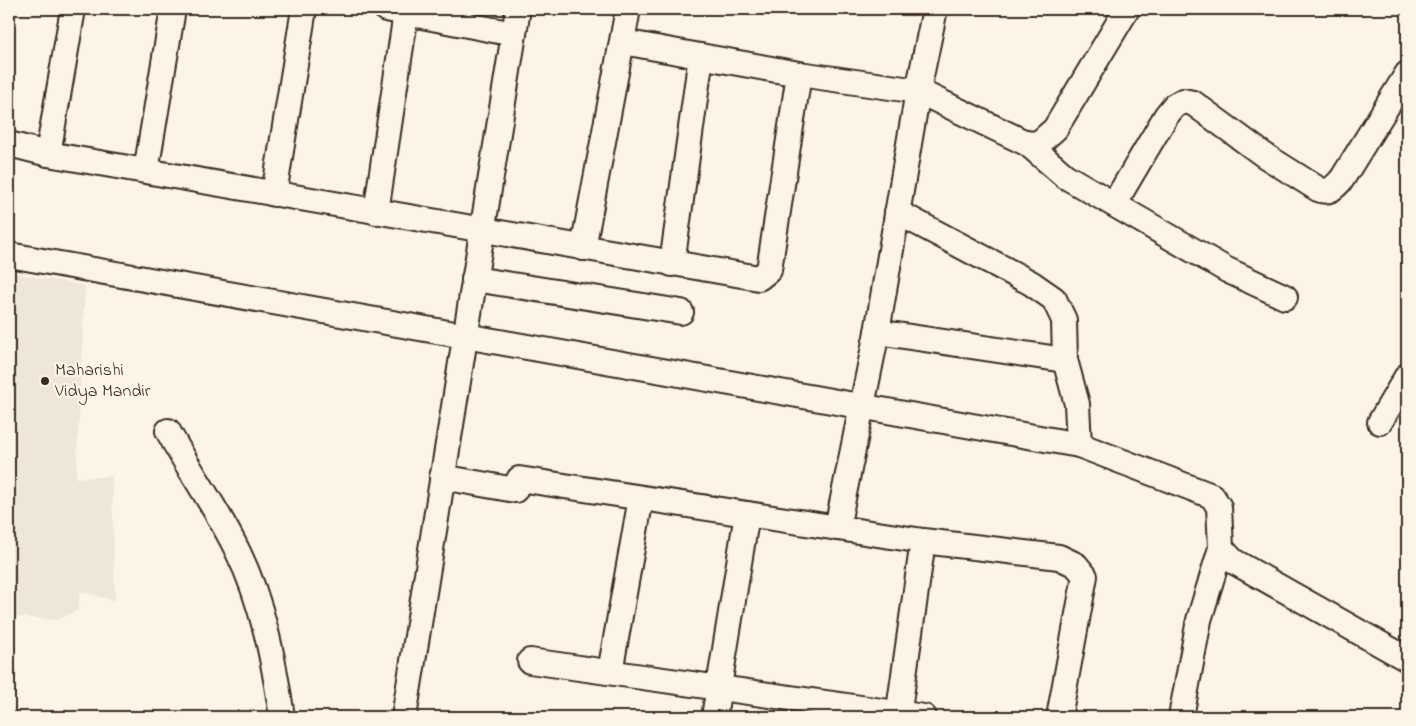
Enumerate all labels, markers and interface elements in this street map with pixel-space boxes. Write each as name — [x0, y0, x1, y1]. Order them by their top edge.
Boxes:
place label: Maharishi Vidya Mandir — [54, 358, 151, 405]
marker: Maharishi Vidya Mandir — [39, 375, 51, 387]

